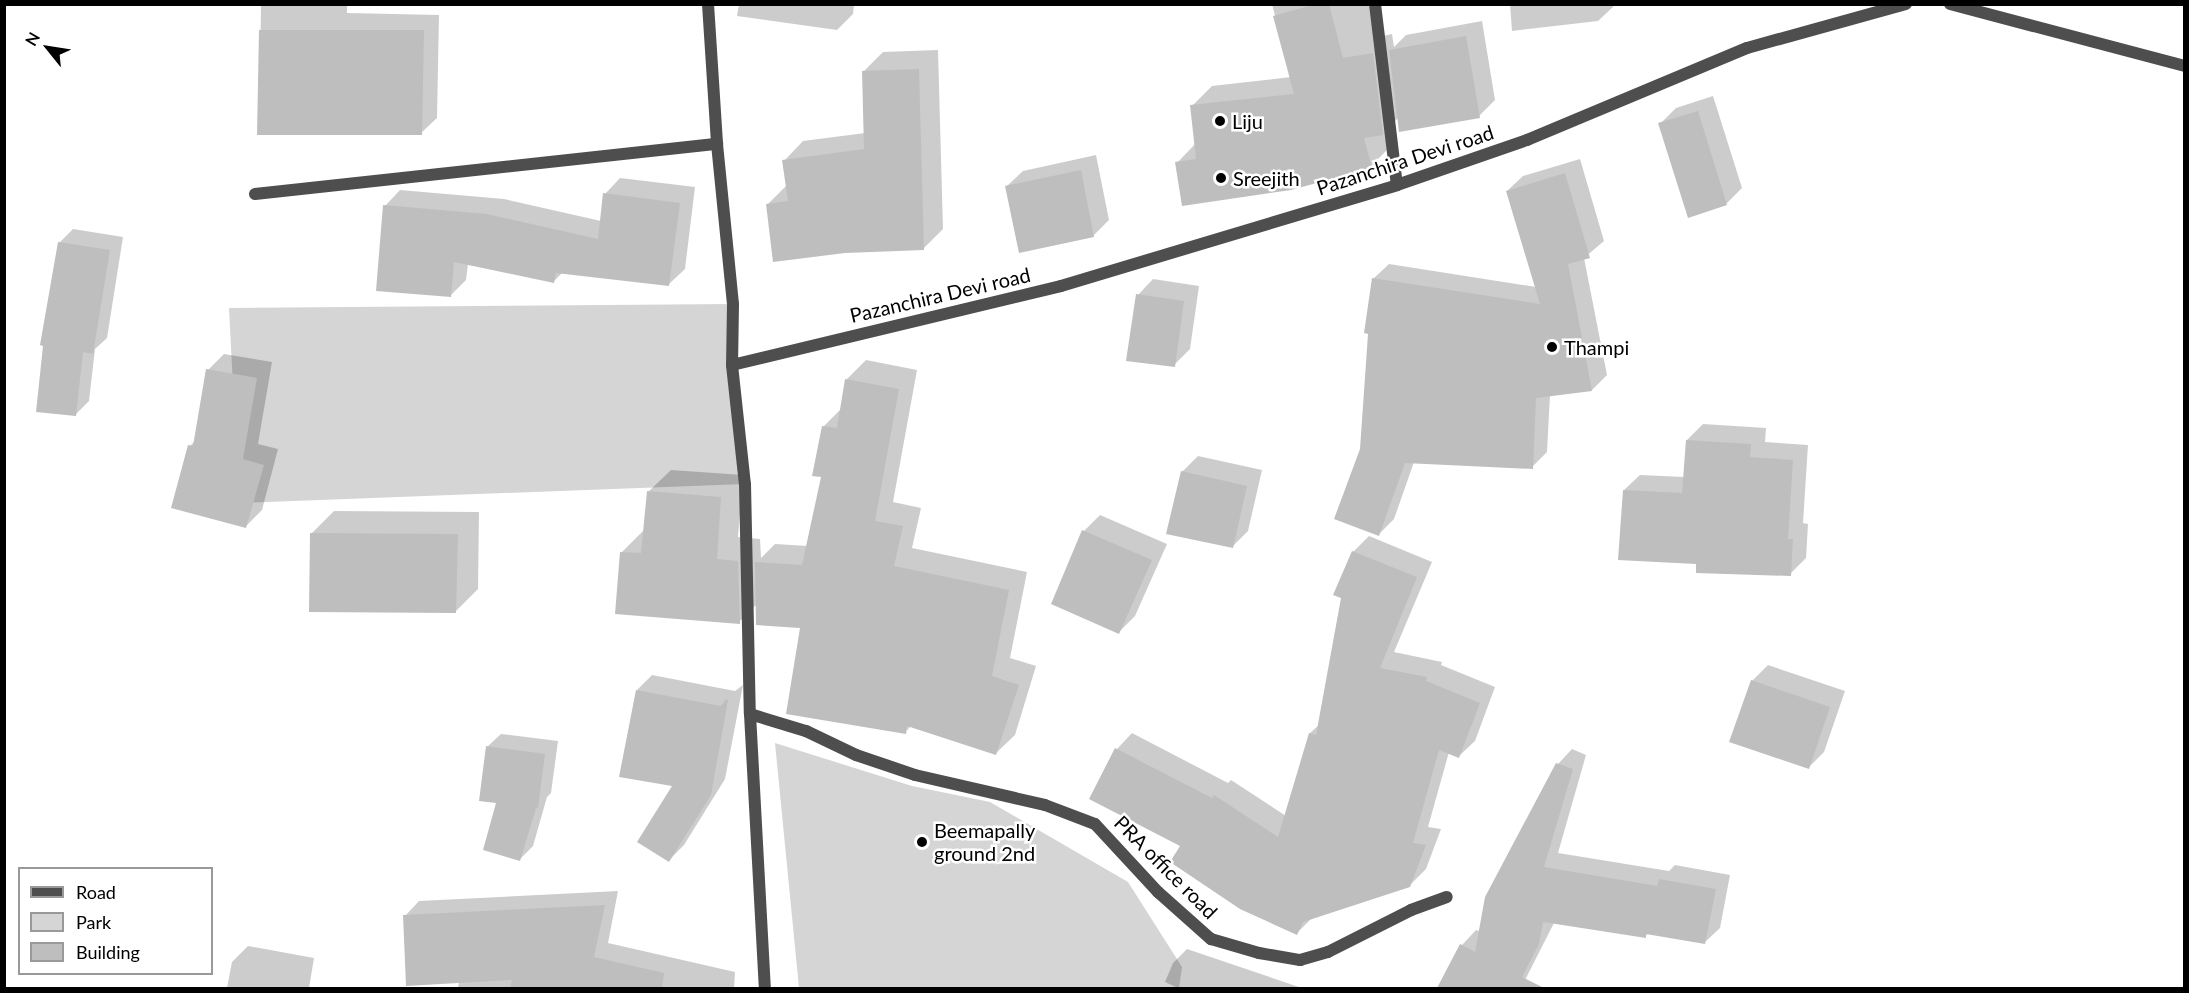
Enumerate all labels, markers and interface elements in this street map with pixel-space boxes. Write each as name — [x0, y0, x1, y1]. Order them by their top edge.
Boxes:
north arrow — [18, 18, 78, 78]
text: N — [21, 29, 43, 49]
place label: Liju — [1232, 109, 1263, 133]
marker: Liju — [1213, 114, 1227, 128]
street label: Pazanchira Devi road — [1314, 120, 1496, 200]
place label: Sreejith — [1233, 166, 1300, 190]
marker: Sreejith — [1214, 171, 1228, 185]
street label: Pazanchira Devi road — [847, 263, 1033, 327]
place label: Thampi — [1564, 335, 1629, 359]
marker: Thampi — [1545, 340, 1559, 354]
street label: PRA office road — [1109, 810, 1223, 924]
place label: Beemapally ground 2nd — [934, 819, 1035, 866]
marker: Beemapally ground 2nd — [915, 835, 929, 849]
legend — [18, 867, 213, 975]
text: Road — [76, 881, 116, 903]
text: Park — [76, 911, 111, 933]
text: Building — [76, 941, 140, 963]

